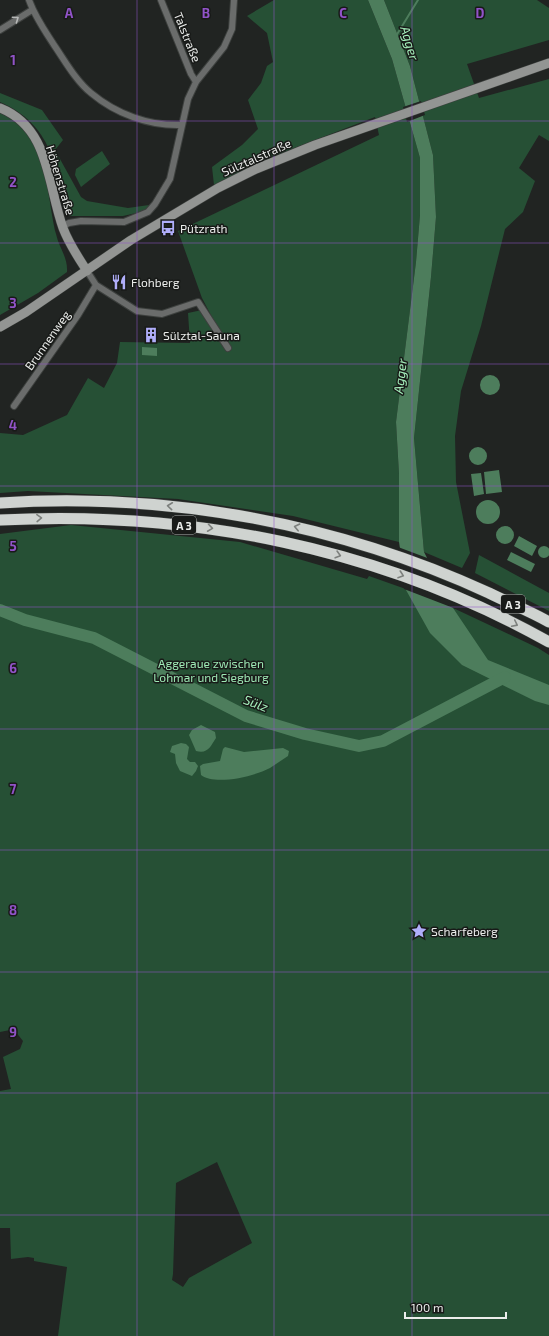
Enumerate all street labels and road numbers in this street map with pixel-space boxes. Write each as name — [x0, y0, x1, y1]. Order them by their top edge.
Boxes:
street label: Talstraße — [172, 10, 204, 64]
street label: Sülztalstraße — [219, 135, 293, 179]
street label: Höhenstraße — [44, 144, 78, 216]
street label: Brunnenweg — [21, 307, 73, 372]
road number: A 3 — [172, 516, 196, 534]
road number: A 3 — [501, 595, 525, 613]

